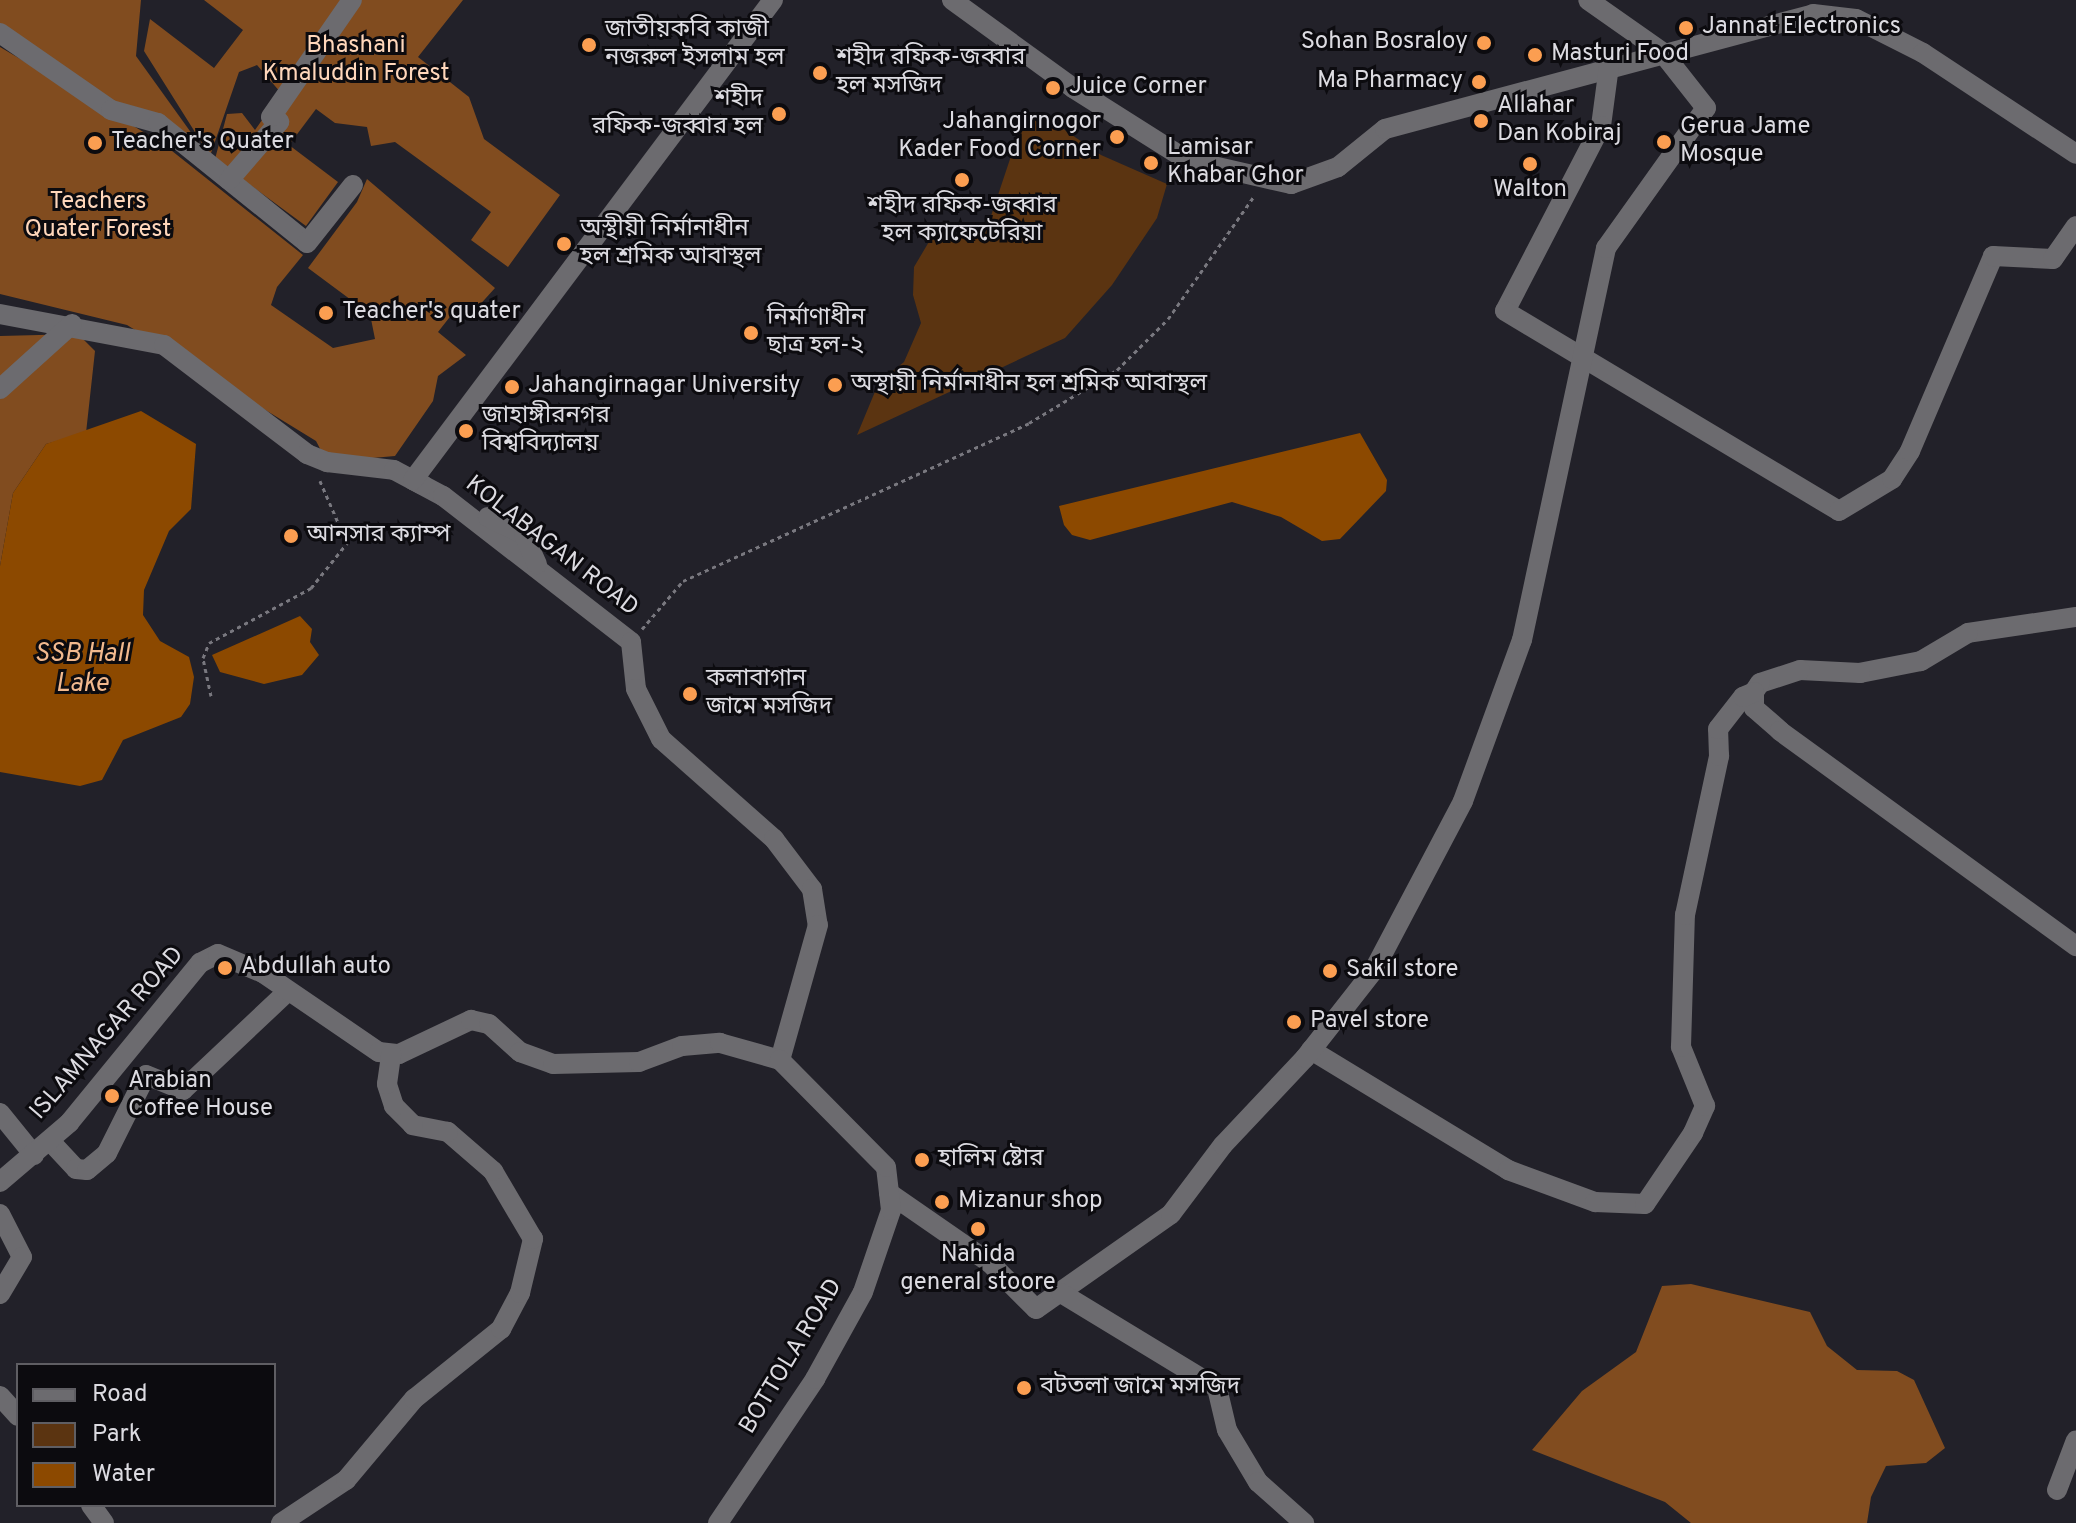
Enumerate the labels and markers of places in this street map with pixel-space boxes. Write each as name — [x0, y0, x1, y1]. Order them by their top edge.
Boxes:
place label: Jannat Electronics — [1702, 14, 1901, 42]
place label: জাতীয়কবি কাজী নজরুল ইসলাম হল — [605, 17, 785, 73]
marker: Jannat Electronics — [1677, 19, 1695, 37]
place label: Sohan Bosraloy — [1301, 29, 1468, 57]
marker: Sohan Bosraloy — [1475, 34, 1493, 52]
marker: জাতীয়কবি কাজী নজরুল ইসলাম হল — [580, 36, 598, 54]
place label: Masturi Food — [1551, 41, 1689, 69]
place label: শহীদ রফিক-জব্বার হল মসজিদ — [836, 45, 1025, 101]
marker: Masturi Food — [1526, 46, 1544, 64]
marker: শহীদ রফিক-জব্বার হল মসজিদ — [811, 64, 829, 82]
place label: Ma Pharmacy — [1317, 68, 1463, 96]
marker: Ma Pharmacy — [1470, 73, 1488, 91]
place label: Juice Corner — [1069, 74, 1207, 102]
marker: Juice Corner — [1044, 79, 1062, 97]
place label: শহীদ রফিক-জব্বার হল — [592, 86, 763, 142]
place label: Allahar Dan Kobiraj — [1497, 93, 1622, 149]
marker: শহীদ রফিক-জব্বার হল — [770, 105, 788, 123]
place label: Jahangirnogor Kader Food Corner — [898, 109, 1101, 165]
marker: Allahar Dan Kobiraj — [1472, 112, 1490, 130]
place label: Gerua Jame Mosque — [1680, 114, 1810, 170]
marker: Jahangirnogor Kader Food Corner — [1108, 128, 1126, 146]
place label: Teacher's Quater — [111, 129, 294, 157]
marker: Gerua Jame Mosque — [1655, 133, 1673, 151]
marker: Teacher's Quater — [86, 134, 104, 152]
place label: Lamisar Khabar Ghor — [1167, 135, 1304, 191]
marker: Lamisar Khabar Ghor — [1142, 154, 1160, 172]
marker: Walton — [1521, 155, 1539, 173]
marker: শহীদ রফিক-জব্বার হল ক্যাফেটেরিয়া — [953, 171, 971, 189]
place label: Walton — [1493, 177, 1567, 205]
place label: শহীদ রফিক-জব্বার হল ক্যাফেটেরিয়া — [867, 193, 1057, 249]
place label: অস্থীয়ী নির্মানাধীন হল শ্রমিক আবাস্থল — [580, 216, 762, 272]
marker: অস্থীয়ী নির্মানাধীন হল শ্রমিক আবাস্থল — [555, 235, 573, 253]
place label: Teacher's quater — [342, 299, 521, 327]
marker: Teacher's quater — [317, 304, 335, 322]
place label: নির্মাণাধীন ছাত্র হল-২ — [767, 305, 865, 361]
marker: নির্মাণাধীন ছাত্র হল-২ — [742, 324, 760, 342]
place label: অস্থায়ী নির্মানাধীন হল শ্রমিক আবাস্থল — [851, 371, 1207, 399]
place label: Jahangirnagar University — [528, 373, 800, 401]
marker: অস্থায়ী নির্মানাধীন হল শ্রমিক আবাস্থল — [826, 376, 844, 394]
marker: Jahangirnagar University — [503, 378, 521, 396]
place label: জাহাঙ্গীরনগর বিশ্ববিদ্যালয় — [482, 403, 610, 459]
marker: জাহাঙ্গীরনগর বিশ্ববিদ্যালয় — [457, 422, 475, 440]
place label: আনসার ক্যাম্প — [307, 522, 450, 550]
marker: আনসার ক্যাম্প — [282, 527, 300, 545]
place label: কলাবাগান জামে মসজিদ — [706, 666, 832, 722]
marker: কলাবাগান জামে মসজিদ — [681, 685, 699, 703]
place label: Abdullah auto — [241, 954, 391, 982]
place label: Sakil store — [1346, 957, 1459, 985]
marker: Abdullah auto — [216, 959, 234, 977]
marker: Sakil store — [1321, 962, 1339, 980]
place label: Pavel store — [1310, 1008, 1429, 1036]
marker: Pavel store — [1285, 1013, 1303, 1031]
place label: Arabian Coffee House — [128, 1068, 273, 1124]
marker: Arabian Coffee House — [103, 1087, 121, 1105]
place label: হালিম ষ্টোর — [938, 1146, 1044, 1174]
marker: হালিম ষ্টোর — [913, 1151, 931, 1169]
place label: Mizanur shop — [958, 1188, 1103, 1216]
marker: Mizanur shop — [933, 1193, 951, 1211]
marker: Nahida general stoore — [969, 1220, 987, 1238]
place label: Nahida general stoore — [900, 1242, 1056, 1298]
place label: বটতলা জামে মসজিদ — [1040, 1374, 1240, 1402]
marker: বটতলা জামে মসজিদ — [1015, 1379, 1033, 1397]

